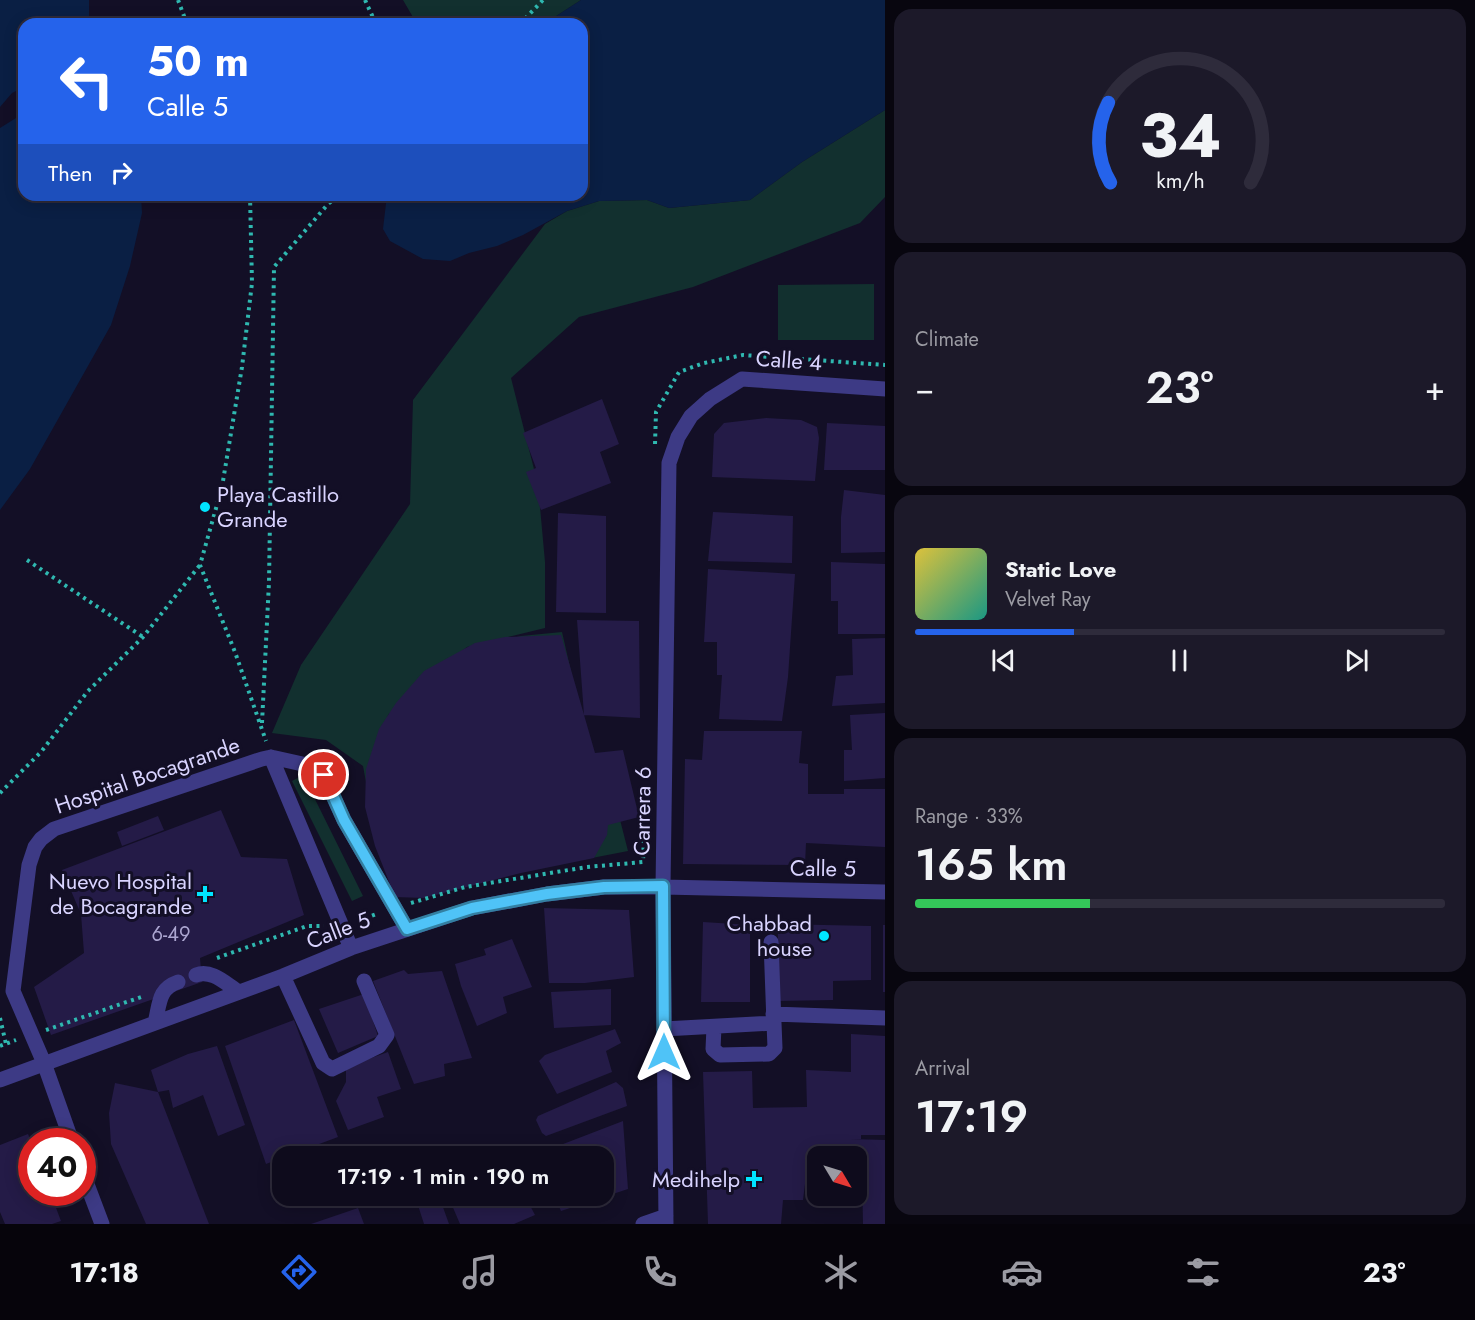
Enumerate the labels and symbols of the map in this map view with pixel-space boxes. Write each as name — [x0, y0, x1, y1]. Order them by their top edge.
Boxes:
street label: Calle 4 — [755, 342, 823, 378]
place label: Playa Castillo Grande — [217, 478, 339, 535]
marker: Playa Castillo Grande — [198, 500, 212, 514]
street label: Hospital Bocagrande — [50, 728, 244, 822]
pin — [298, 749, 349, 800]
street label: Carrera 6 — [625, 766, 659, 856]
street label: Calle 5 — [790, 851, 856, 885]
place label: Nuevo Hospital de Bocagrande — [49, 865, 192, 922]
marker: Nuevo Hospital de Bocagrande — [196, 885, 214, 903]
street label: Calle 5 — [301, 903, 375, 957]
place label: Chabbad house — [727, 907, 812, 964]
house number: 6-49 — [152, 920, 190, 949]
marker: Chabbad house — [817, 929, 831, 943]
position arrow — [632, 1020, 696, 1084]
speed limit sign: 40 — [18, 1128, 96, 1206]
north arrow — [807, 1146, 867, 1206]
place label: Medihelp — [652, 1163, 740, 1195]
marker: Medihelp — [745, 1170, 763, 1188]

